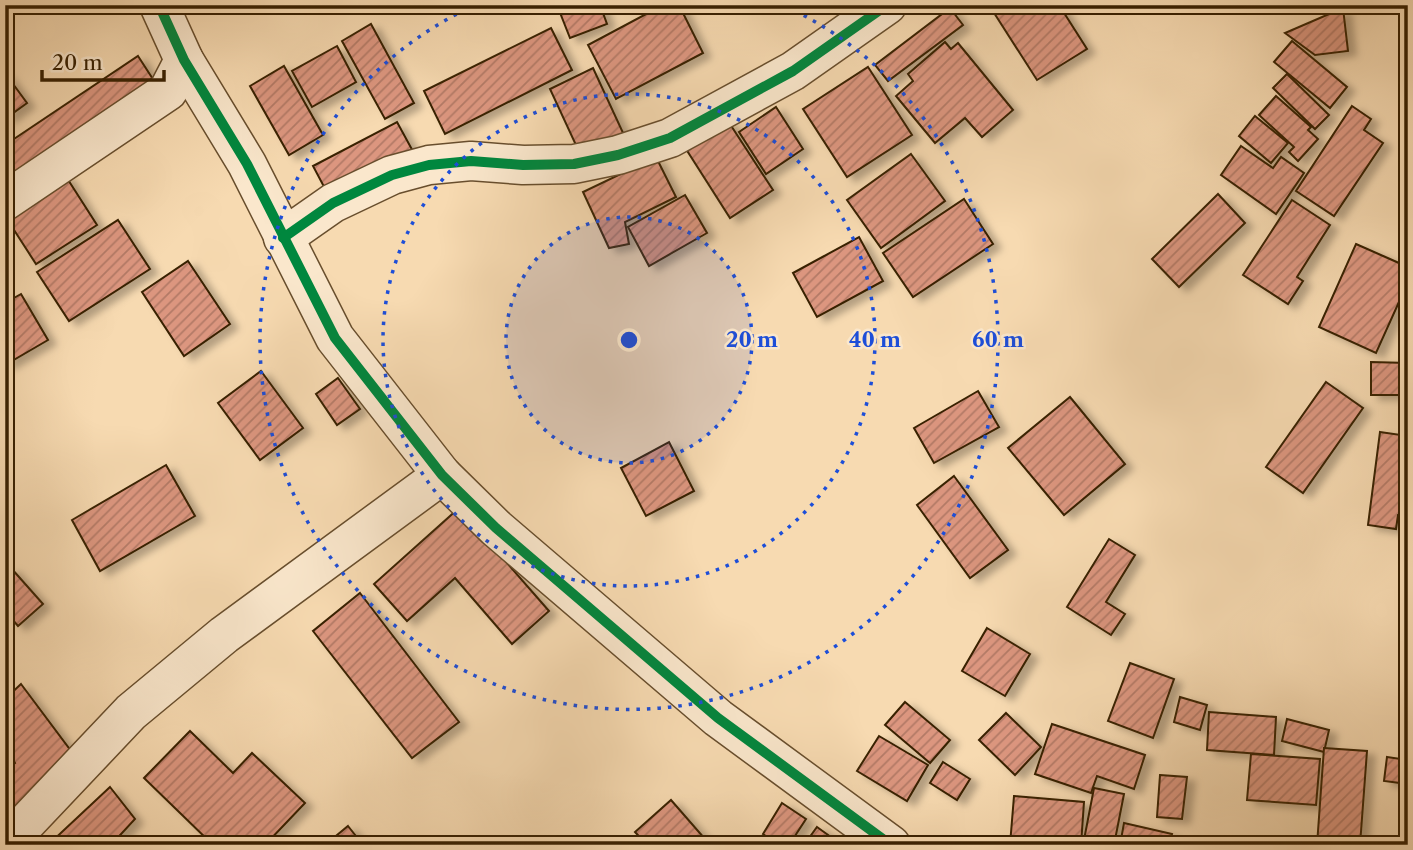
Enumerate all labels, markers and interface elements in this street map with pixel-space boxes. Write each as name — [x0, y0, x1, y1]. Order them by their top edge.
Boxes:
scale bar — [42, 38, 164, 82]
text: 20 m — [52, 50, 103, 75]
text: 20 m — [726, 327, 778, 352]
text: 40 m — [849, 327, 901, 352]
text: 60 m — [972, 327, 1024, 352]
centre of rings — [617, 328, 641, 352]

